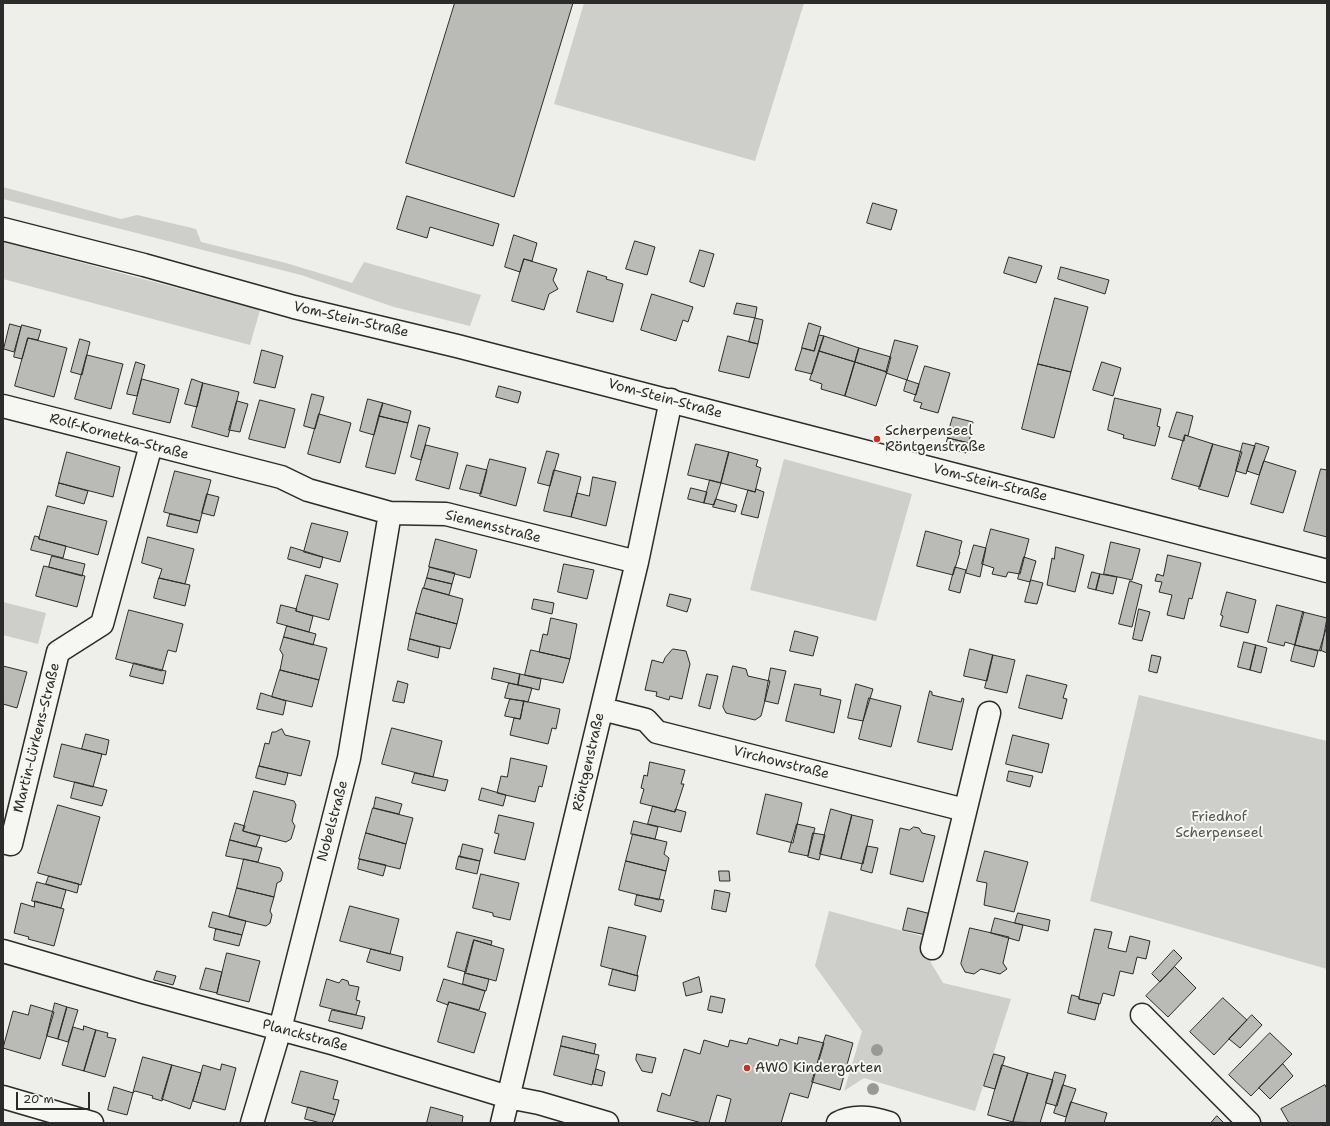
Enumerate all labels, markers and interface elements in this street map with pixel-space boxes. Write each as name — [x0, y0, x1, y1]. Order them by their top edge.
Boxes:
street label: Vom-Stein-Straße — [292, 299, 410, 341]
street label: Vom-Stein-Straße — [606, 376, 724, 422]
street label: Rolf-Kornetka-Straße — [48, 410, 190, 464]
place label: Scherpenseel Röntgenstraße — [885, 423, 986, 456]
marker: Scherpenseel Röntgenstraße — [872, 434, 882, 444]
street label: Vom-Stein-Straße — [931, 461, 1049, 505]
street label: Siemensstraße — [443, 507, 543, 547]
street label: Martin-Lürkens-Straße — [10, 661, 64, 815]
street label: Röntgenstraße — [569, 711, 609, 813]
street label: Virchowstraße — [731, 743, 831, 783]
street label: Nobelstraße — [314, 779, 352, 863]
park label: Friedhof Scherpenseel — [1175, 809, 1263, 842]
street label: Planckstraße — [260, 1016, 350, 1056]
place label: AWO Kindergarten — [755, 1060, 882, 1076]
marker: AWO Kindergarten — [742, 1063, 752, 1073]
scale bar — [18, 1084, 92, 1110]
text: 20 m — [23, 1091, 54, 1107]

